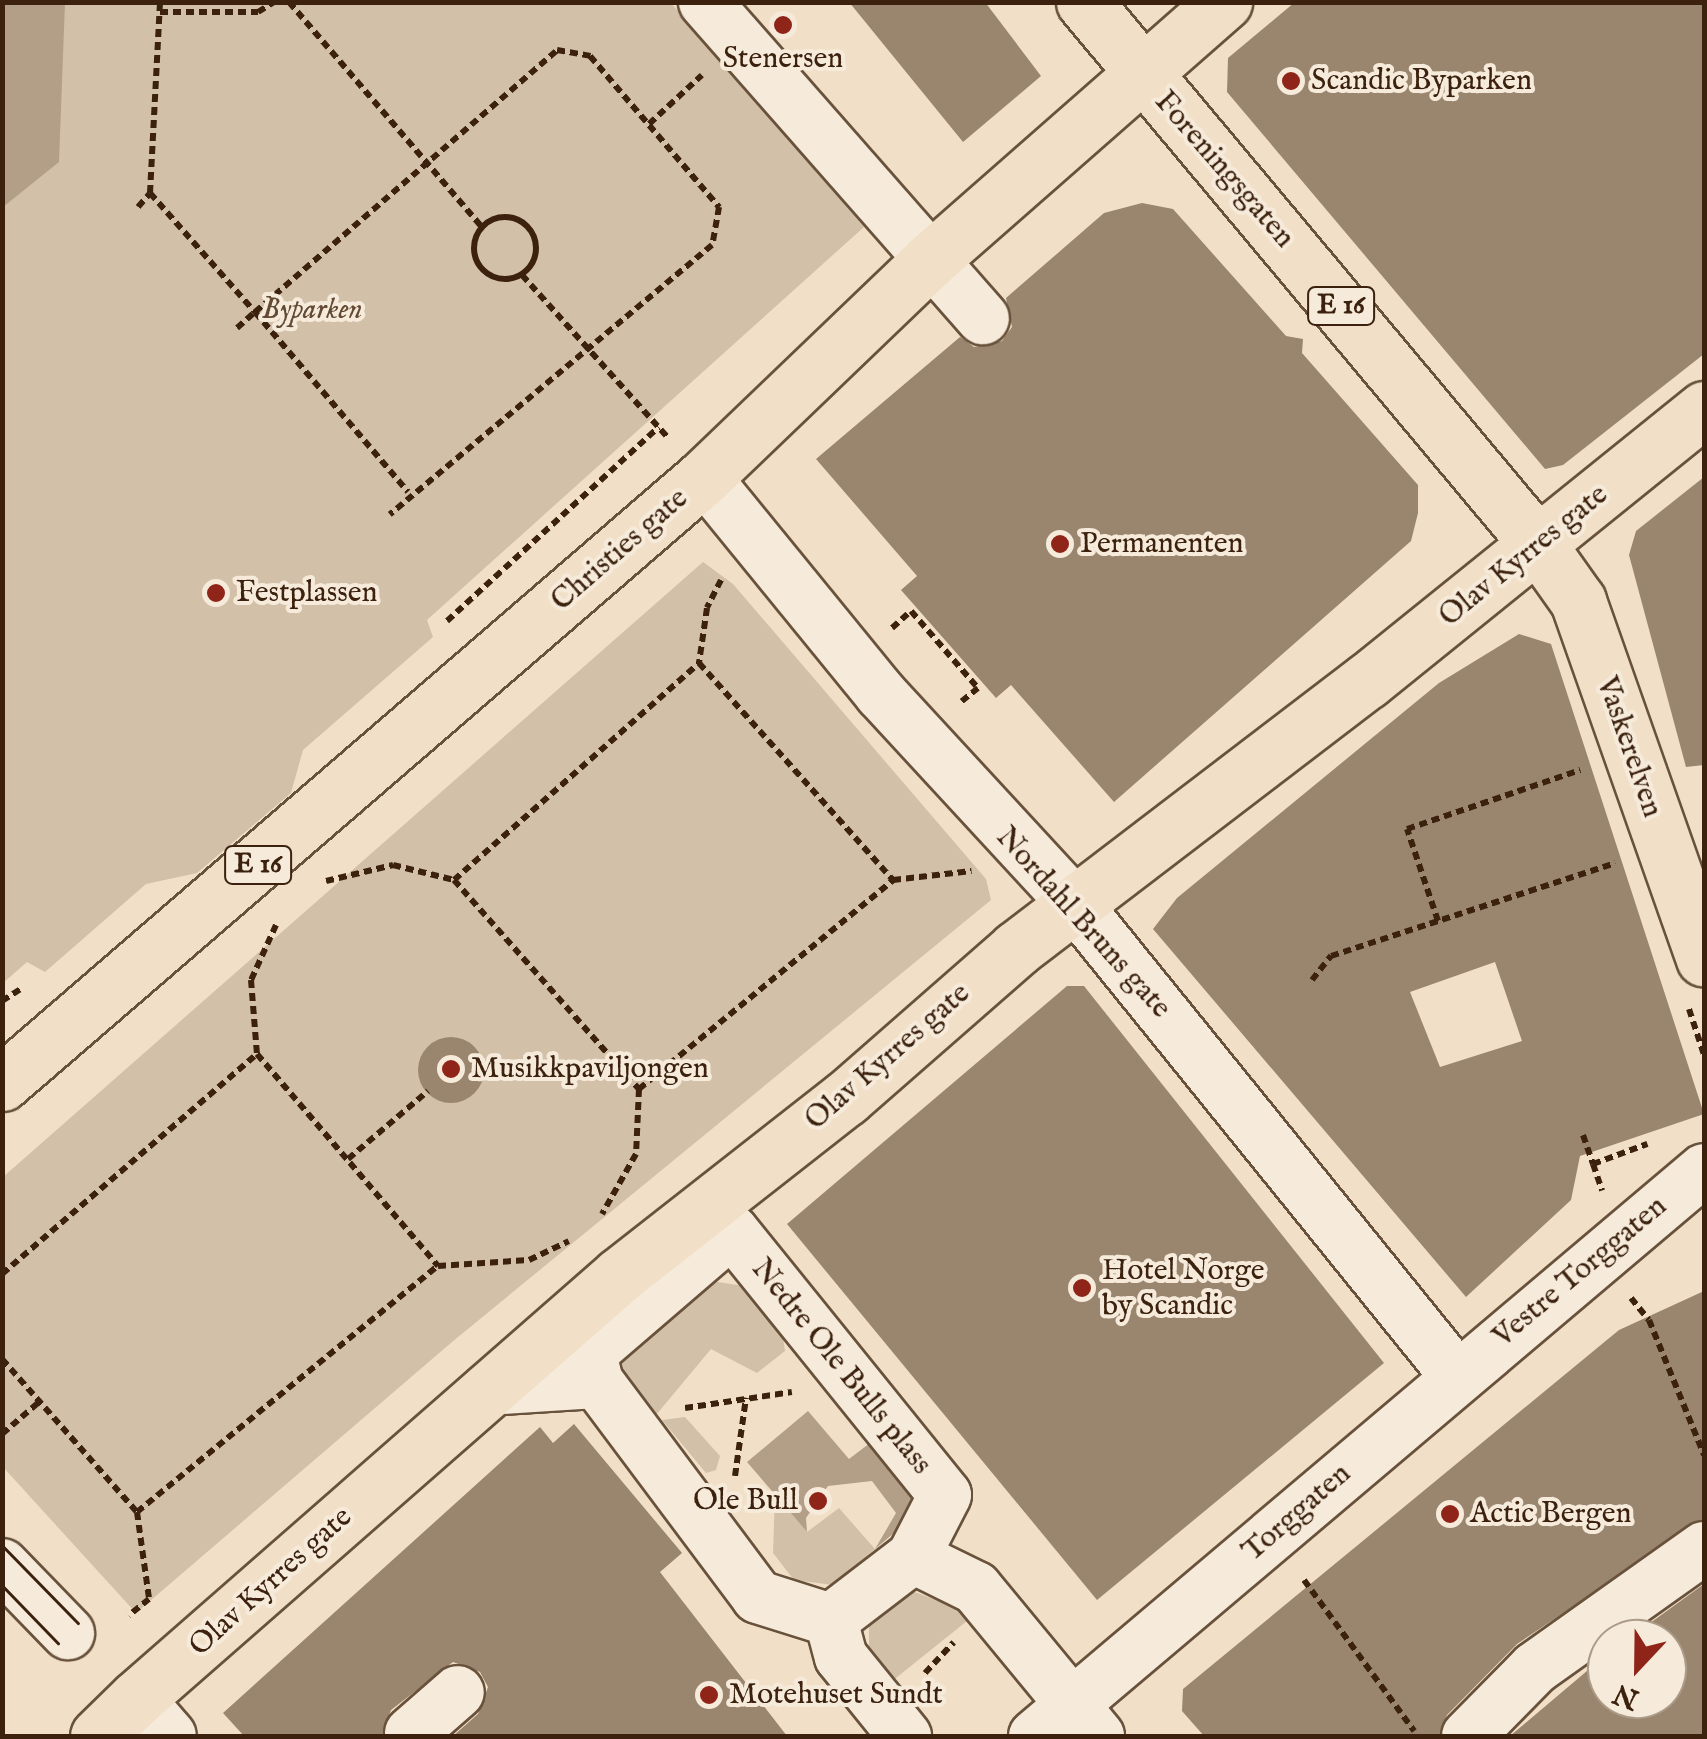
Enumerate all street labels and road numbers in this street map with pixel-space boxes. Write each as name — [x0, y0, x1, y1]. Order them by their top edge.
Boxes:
street label: Foreningsgaten — [1146, 84, 1302, 256]
road number: E 16 — [1306, 283, 1376, 329]
street label: Olav Kyrres gate — [1432, 477, 1616, 635]
street label: Christies gate — [544, 481, 696, 619]
street label: Vaskerelven — [1588, 672, 1670, 822]
street label: Nordahl Bruns gate — [988, 820, 1178, 1026]
road number: E 16 — [223, 842, 293, 888]
street label: Olav Kyrres gate — [798, 976, 978, 1138]
street label: Vestre Torggaten — [1486, 1189, 1674, 1355]
street label: Nedre Ole Bulls plass — [743, 1252, 939, 1482]
street label: Torggaten — [1235, 1456, 1359, 1570]
street label: Olav Kyrres gate — [182, 1500, 360, 1664]

